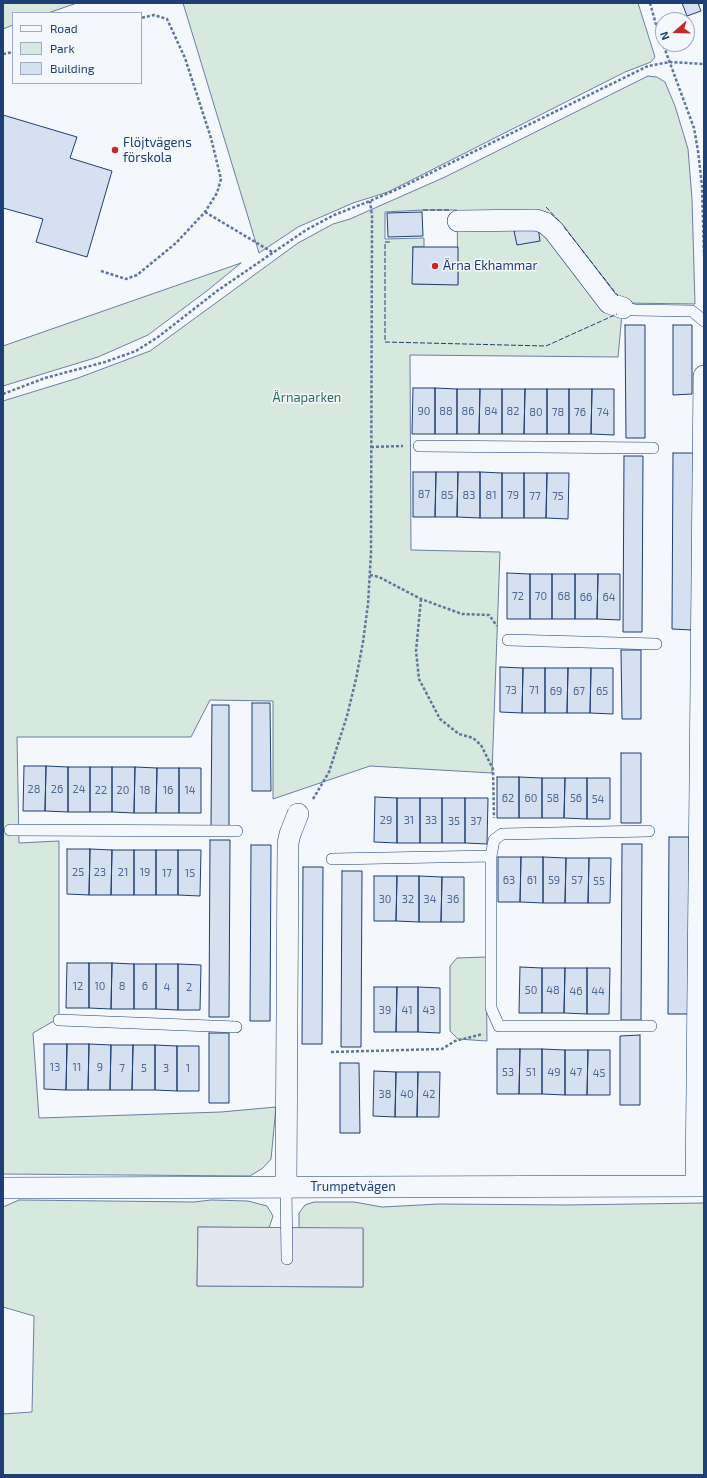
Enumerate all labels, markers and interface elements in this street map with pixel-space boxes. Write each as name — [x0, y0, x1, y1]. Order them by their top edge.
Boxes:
legend — [12, 12, 142, 84]
north arrow — [655, 12, 695, 52]
text: Road — [50, 21, 78, 35]
text: N — [657, 30, 672, 42]
text: Park — [50, 41, 75, 55]
text: Building — [50, 61, 94, 75]
place label: Flöjtvägens förskola — [123, 135, 192, 166]
marker: Flöjtvägens förskola — [110, 145, 120, 155]
place label: Ärna Ekhammar — [443, 258, 538, 274]
marker: Ärna Ekhammar — [430, 261, 440, 271]
park label: Ärnaparken — [273, 390, 341, 406]
house number: 90 — [418, 404, 430, 418]
house number: 88 — [439, 404, 453, 418]
house number: 86 — [462, 404, 474, 418]
house number: 84 — [484, 404, 498, 418]
house number: 82 — [507, 404, 519, 418]
house number: 80 — [529, 405, 543, 419]
house number: 78 — [552, 405, 564, 419]
house number: 76 — [574, 405, 586, 419]
house number: 74 — [597, 405, 609, 419]
house number: 87 — [418, 487, 430, 501]
house number: 85 — [441, 488, 453, 502]
house number: 83 — [463, 488, 475, 502]
house number: 81 — [485, 488, 497, 502]
house number: 79 — [507, 488, 519, 502]
house number: 77 — [529, 489, 541, 503]
house number: 75 — [552, 489, 564, 503]
house number: 72 — [512, 589, 524, 603]
house number: 70 — [535, 589, 547, 603]
house number: 68 — [558, 589, 570, 603]
house number: 66 — [580, 590, 592, 604]
house number: 64 — [602, 590, 616, 604]
house number: 73 — [505, 683, 517, 697]
house number: 71 — [529, 683, 539, 697]
house number: 69 — [550, 684, 562, 698]
house number: 67 — [573, 684, 585, 698]
house number: 65 — [596, 684, 608, 698]
house number: 28 — [28, 782, 40, 796]
house number: 26 — [51, 782, 63, 796]
house number: 24 — [73, 782, 85, 796]
house number: 22 — [95, 783, 107, 797]
house number: 20 — [117, 783, 129, 797]
house number: 18 — [139, 783, 151, 797]
house number: 16 — [163, 783, 173, 797]
house number: 14 — [184, 783, 196, 797]
house number: 62 — [502, 791, 514, 805]
house number: 60 — [525, 791, 537, 805]
house number: 58 — [547, 791, 559, 805]
house number: 56 — [570, 791, 582, 805]
house number: 54 — [592, 792, 604, 806]
house number: 29 — [380, 813, 392, 827]
house number: 31 — [404, 813, 414, 827]
house number: 33 — [425, 813, 437, 827]
house number: 35 — [448, 814, 460, 828]
house number: 37 — [470, 814, 482, 828]
house number: 25 — [72, 865, 84, 879]
house number: 23 — [94, 865, 106, 879]
house number: 21 — [118, 865, 128, 879]
house number: 19 — [140, 865, 150, 879]
house number: 17 — [162, 866, 172, 880]
house number: 15 — [185, 866, 195, 880]
house number: 63 — [503, 873, 515, 887]
house number: 61 — [527, 873, 537, 887]
house number: 59 — [548, 873, 560, 887]
house number: 57 — [571, 873, 583, 887]
house number: 55 — [593, 874, 605, 888]
house number: 30 — [379, 892, 391, 906]
house number: 32 — [402, 892, 414, 906]
house number: 34 — [424, 892, 436, 906]
house number: 36 — [447, 892, 459, 906]
house number: 12 — [73, 979, 83, 993]
house number: 10 — [94, 979, 106, 993]
house number: 8 — [119, 979, 125, 993]
house number: 6 — [142, 979, 148, 993]
house number: 4 — [164, 980, 170, 994]
house number: 2 — [186, 980, 192, 994]
house number: 50 — [525, 983, 537, 997]
house number: 48 — [546, 983, 560, 997]
house number: 46 — [569, 984, 583, 998]
house number: 44 — [591, 984, 605, 998]
house number: 39 — [379, 1003, 391, 1017]
house number: 41 — [401, 1003, 413, 1017]
house number: 43 — [423, 1003, 435, 1017]
house number: 13 — [50, 1060, 60, 1074]
house number: 11 — [73, 1060, 81, 1074]
house number: 9 — [97, 1060, 103, 1074]
house number: 7 — [119, 1061, 125, 1075]
house number: 5 — [141, 1061, 147, 1075]
house number: 3 — [163, 1061, 169, 1075]
house number: 1 — [186, 1061, 190, 1075]
house number: 53 — [502, 1065, 514, 1079]
house number: 51 — [526, 1065, 536, 1079]
house number: 49 — [547, 1065, 561, 1079]
house number: 47 — [570, 1065, 582, 1079]
house number: 45 — [593, 1066, 605, 1080]
house number: 38 — [379, 1087, 391, 1101]
house number: 40 — [400, 1087, 414, 1101]
house number: 42 — [423, 1087, 435, 1101]
street label: Trumpetvägen — [310, 1179, 396, 1195]

